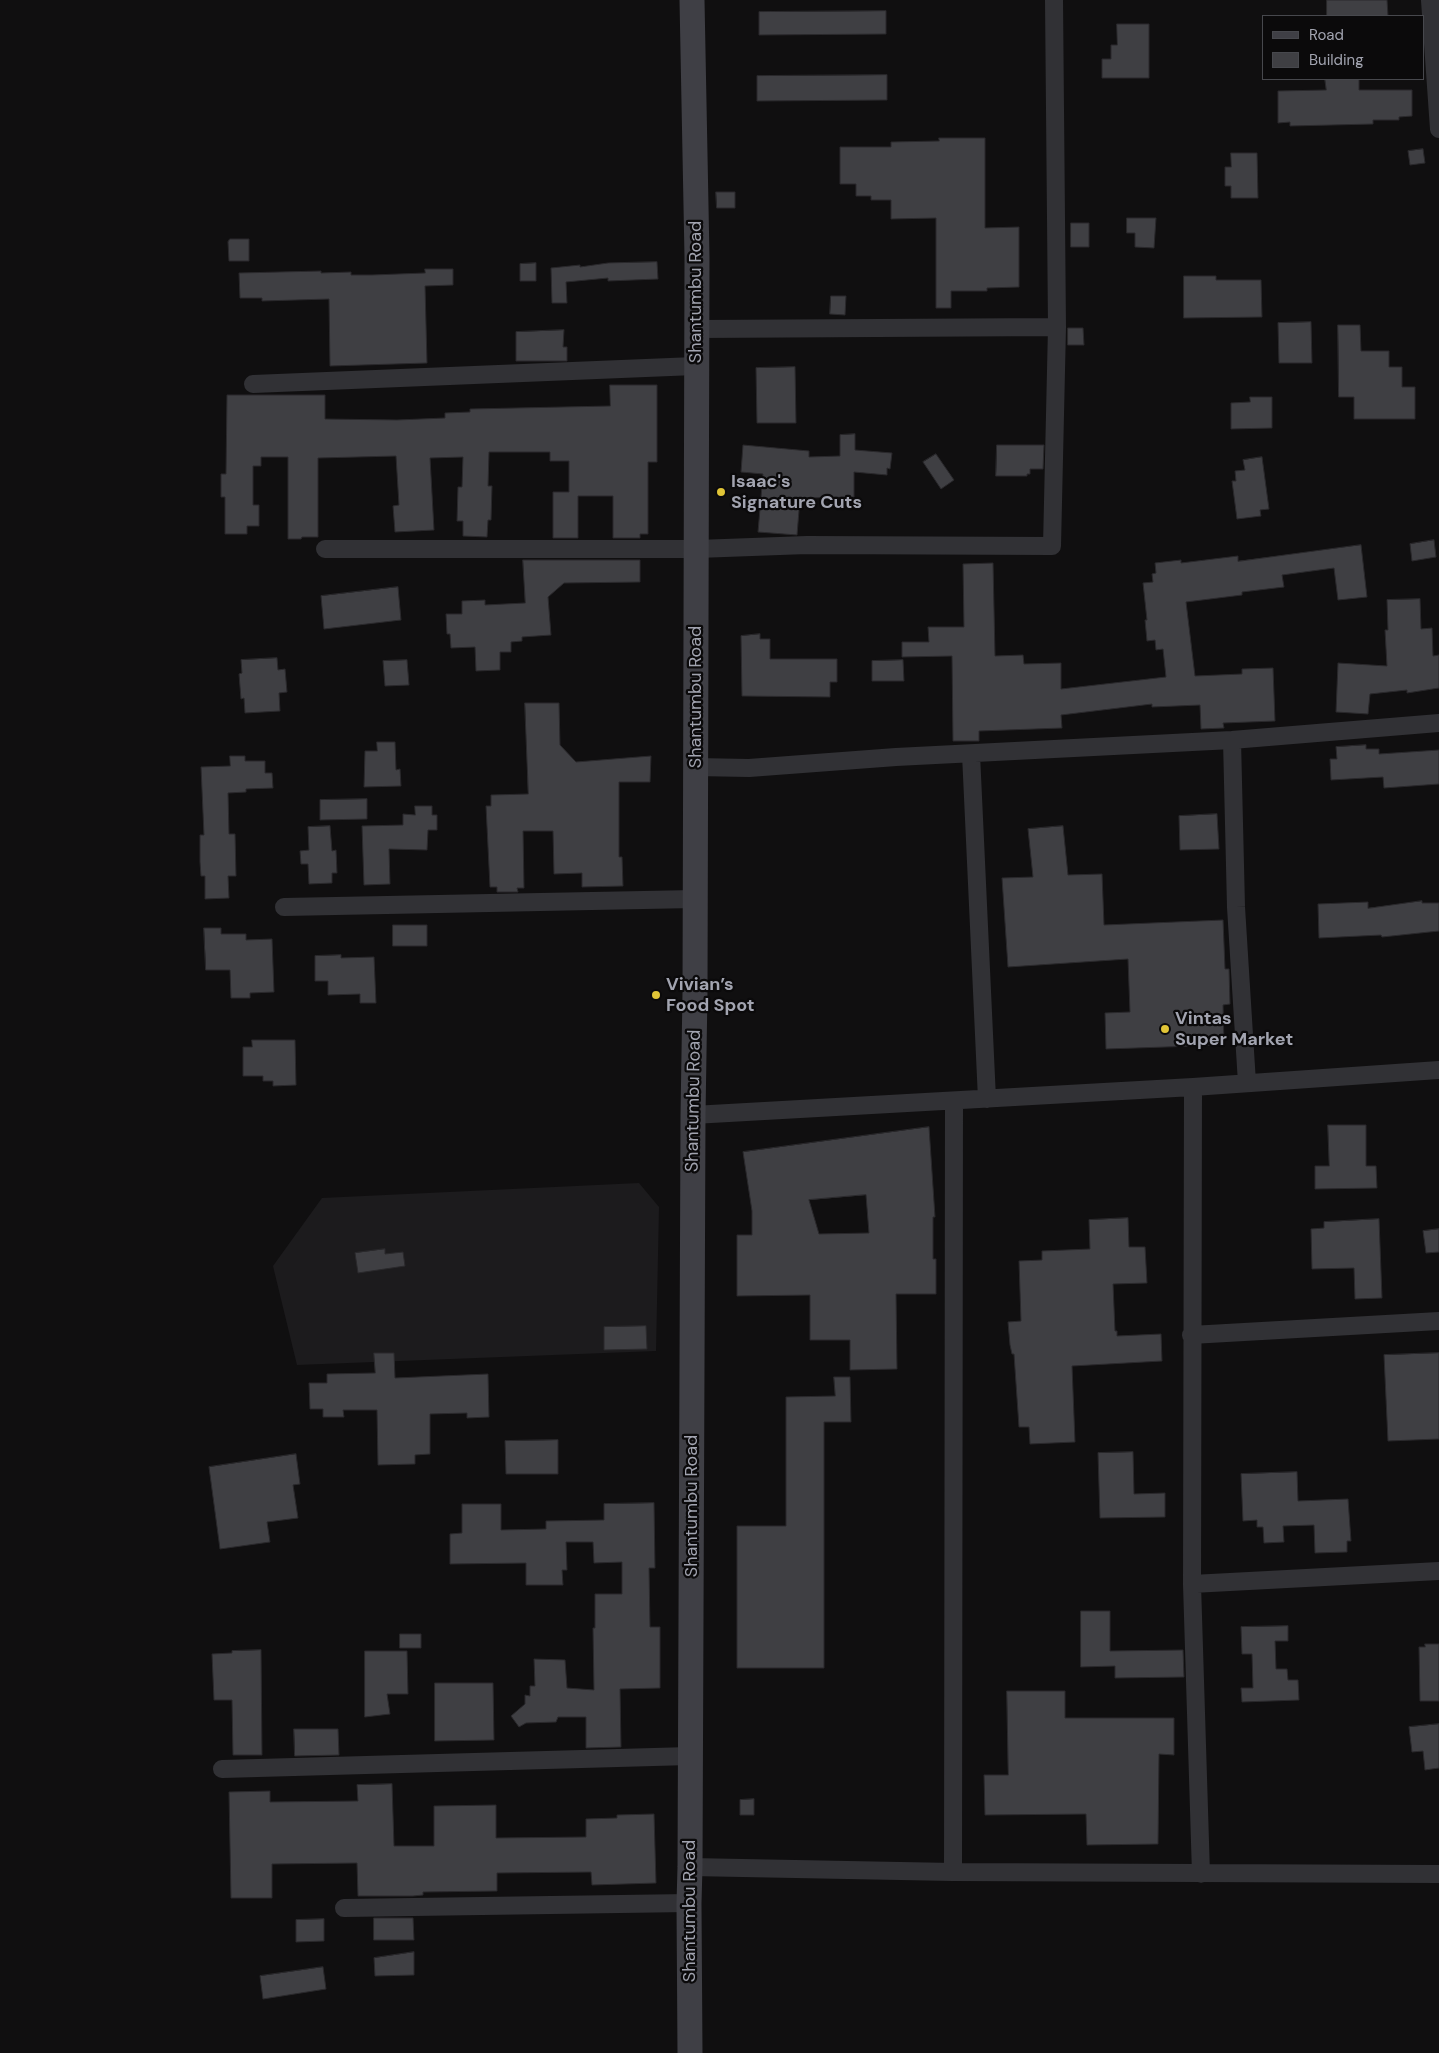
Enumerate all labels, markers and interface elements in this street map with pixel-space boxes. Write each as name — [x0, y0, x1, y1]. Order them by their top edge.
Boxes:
legend — [1262, 15, 1424, 80]
text: Road — [1309, 25, 1344, 45]
text: Building — [1309, 50, 1364, 70]
street label: Shantumbu Road — [685, 221, 707, 363]
place label: Isaac's Signature Cuts — [731, 471, 862, 514]
marker: Isaac's Signature Cuts — [715, 486, 727, 498]
street label: Shantumbu Road — [685, 626, 707, 768]
place label: Vivian’s Food Spot — [666, 974, 755, 1016]
marker: Vivian’s Food Spot — [650, 989, 662, 1001]
place label: Vintas Super Market — [1175, 1008, 1293, 1050]
marker: Vintas Super Market — [1159, 1023, 1171, 1035]
street label: Shantumbu Road — [682, 1030, 706, 1172]
street label: Shantumbu Road — [681, 1435, 703, 1577]
street label: Shantumbu Road — [679, 1840, 701, 1982]

